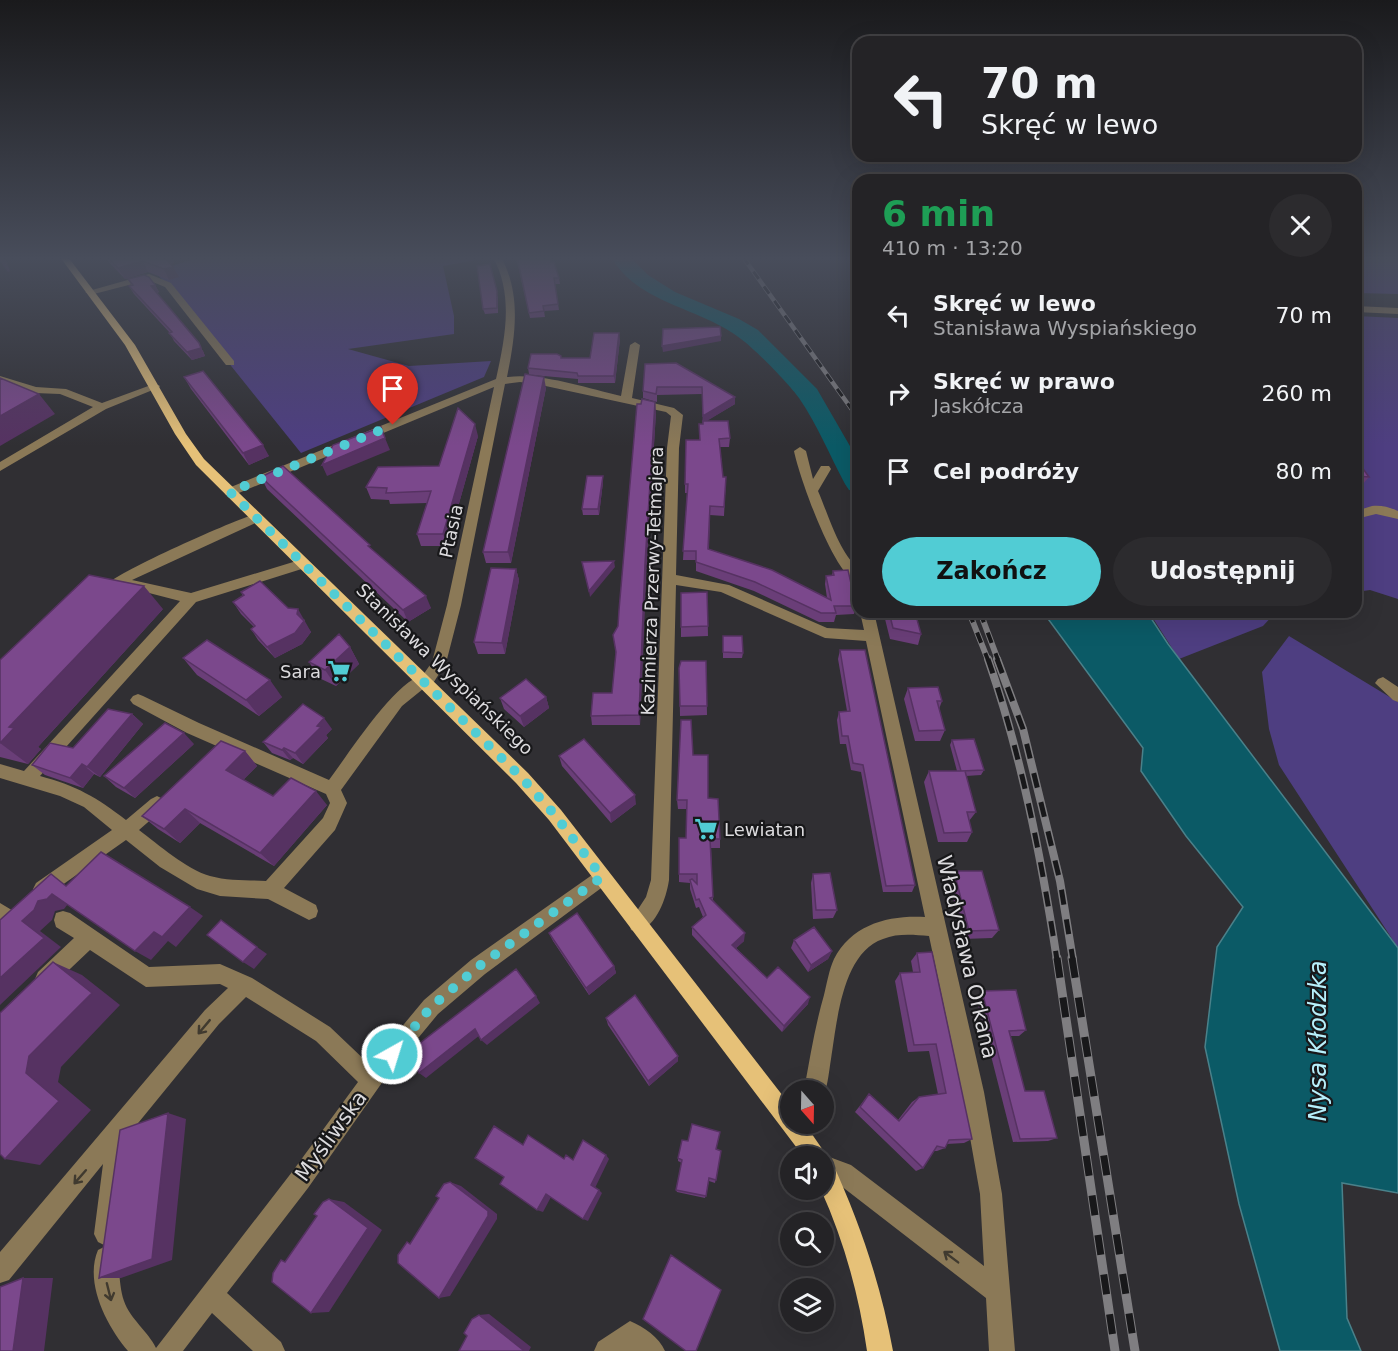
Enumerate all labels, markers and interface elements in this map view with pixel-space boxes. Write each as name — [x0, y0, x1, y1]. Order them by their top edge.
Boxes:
text: 70 m — [981, 59, 1098, 108]
icon: left — [882, 60, 960, 138]
text: Skręć w lewo — [981, 109, 1158, 140]
text: 6 min — [882, 193, 995, 234]
button: close — [1269, 194, 1332, 257]
text: 410 m · 13:20 — [882, 236, 1023, 260]
text: Skręć w lewo — [933, 291, 1096, 316]
icon: left — [882, 299, 915, 332]
text: 70 m — [1276, 303, 1332, 328]
text: Stanisława Wyspiańskiego — [933, 316, 1197, 340]
pin — [367, 363, 418, 425]
text: Skręć w prawo — [933, 369, 1115, 394]
icon: arrive — [376, 372, 409, 405]
icon: right — [882, 377, 915, 410]
text: 260 m — [1262, 381, 1332, 406]
text: Jaskółcza — [933, 394, 1024, 418]
street label: Kazimierza Przerwy-Tetmajera — [637, 446, 667, 716]
icon: arrive — [882, 455, 915, 488]
text: Cel podróży — [933, 459, 1079, 484]
text: 80 m — [1276, 459, 1332, 484]
street label: Ptasia — [435, 502, 467, 560]
button: Zakończ — [882, 537, 1101, 606]
button: Udostępnij — [1113, 537, 1332, 606]
street label: Stanisława Wyspiańskiego — [352, 579, 538, 759]
supermarket icon: Sara — [326, 658, 352, 684]
place label: Sara — [280, 661, 321, 682]
supermarket icon: Lewiatan — [693, 816, 719, 842]
place label: Lewiatan — [724, 819, 805, 840]
street label: Władysława Orkana — [932, 853, 1002, 1061]
water label: Nysa Kłodzka — [1304, 961, 1332, 1121]
one-way arrow — [197, 1019, 211, 1034]
position arrow — [360, 1022, 424, 1086]
north arrow — [780, 1080, 834, 1134]
map controls — [780, 1080, 834, 1332]
street label: Myśliwska — [290, 1086, 372, 1186]
button: sound — [780, 1146, 834, 1200]
one-way arrow — [73, 1169, 87, 1184]
button: search — [780, 1212, 834, 1266]
one-way arrow — [943, 1250, 959, 1263]
button: layers — [780, 1278, 834, 1332]
one-way arrow — [104, 1283, 116, 1302]

